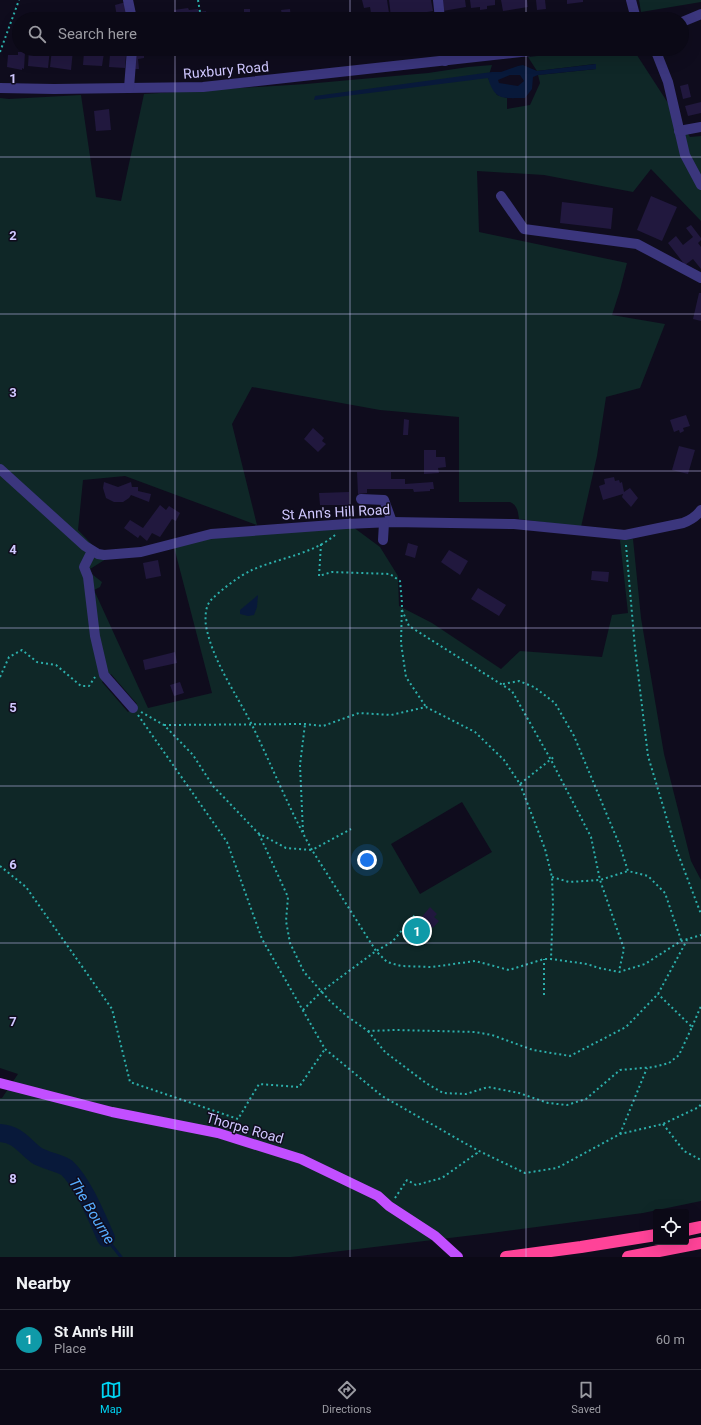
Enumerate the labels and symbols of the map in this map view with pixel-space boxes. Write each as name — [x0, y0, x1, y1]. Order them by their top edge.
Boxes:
street label: Ruxbury Road — [182, 58, 270, 82]
text: 1 — [9, 71, 17, 86]
text: 2 — [9, 228, 17, 243]
text: 3 — [9, 385, 17, 400]
street label: St Ann's Hill Road — [281, 501, 391, 523]
text: 4 — [9, 542, 17, 557]
text: 5 — [9, 700, 17, 715]
your location — [357, 850, 377, 870]
text: 6 — [9, 857, 17, 872]
pin: 1 — [404, 916, 430, 946]
text: 7 — [9, 1014, 17, 1029]
street label: Thorpe Road — [204, 1109, 286, 1147]
text: 8 — [9, 1171, 17, 1186]
water label: The Bourne — [65, 1175, 119, 1248]

